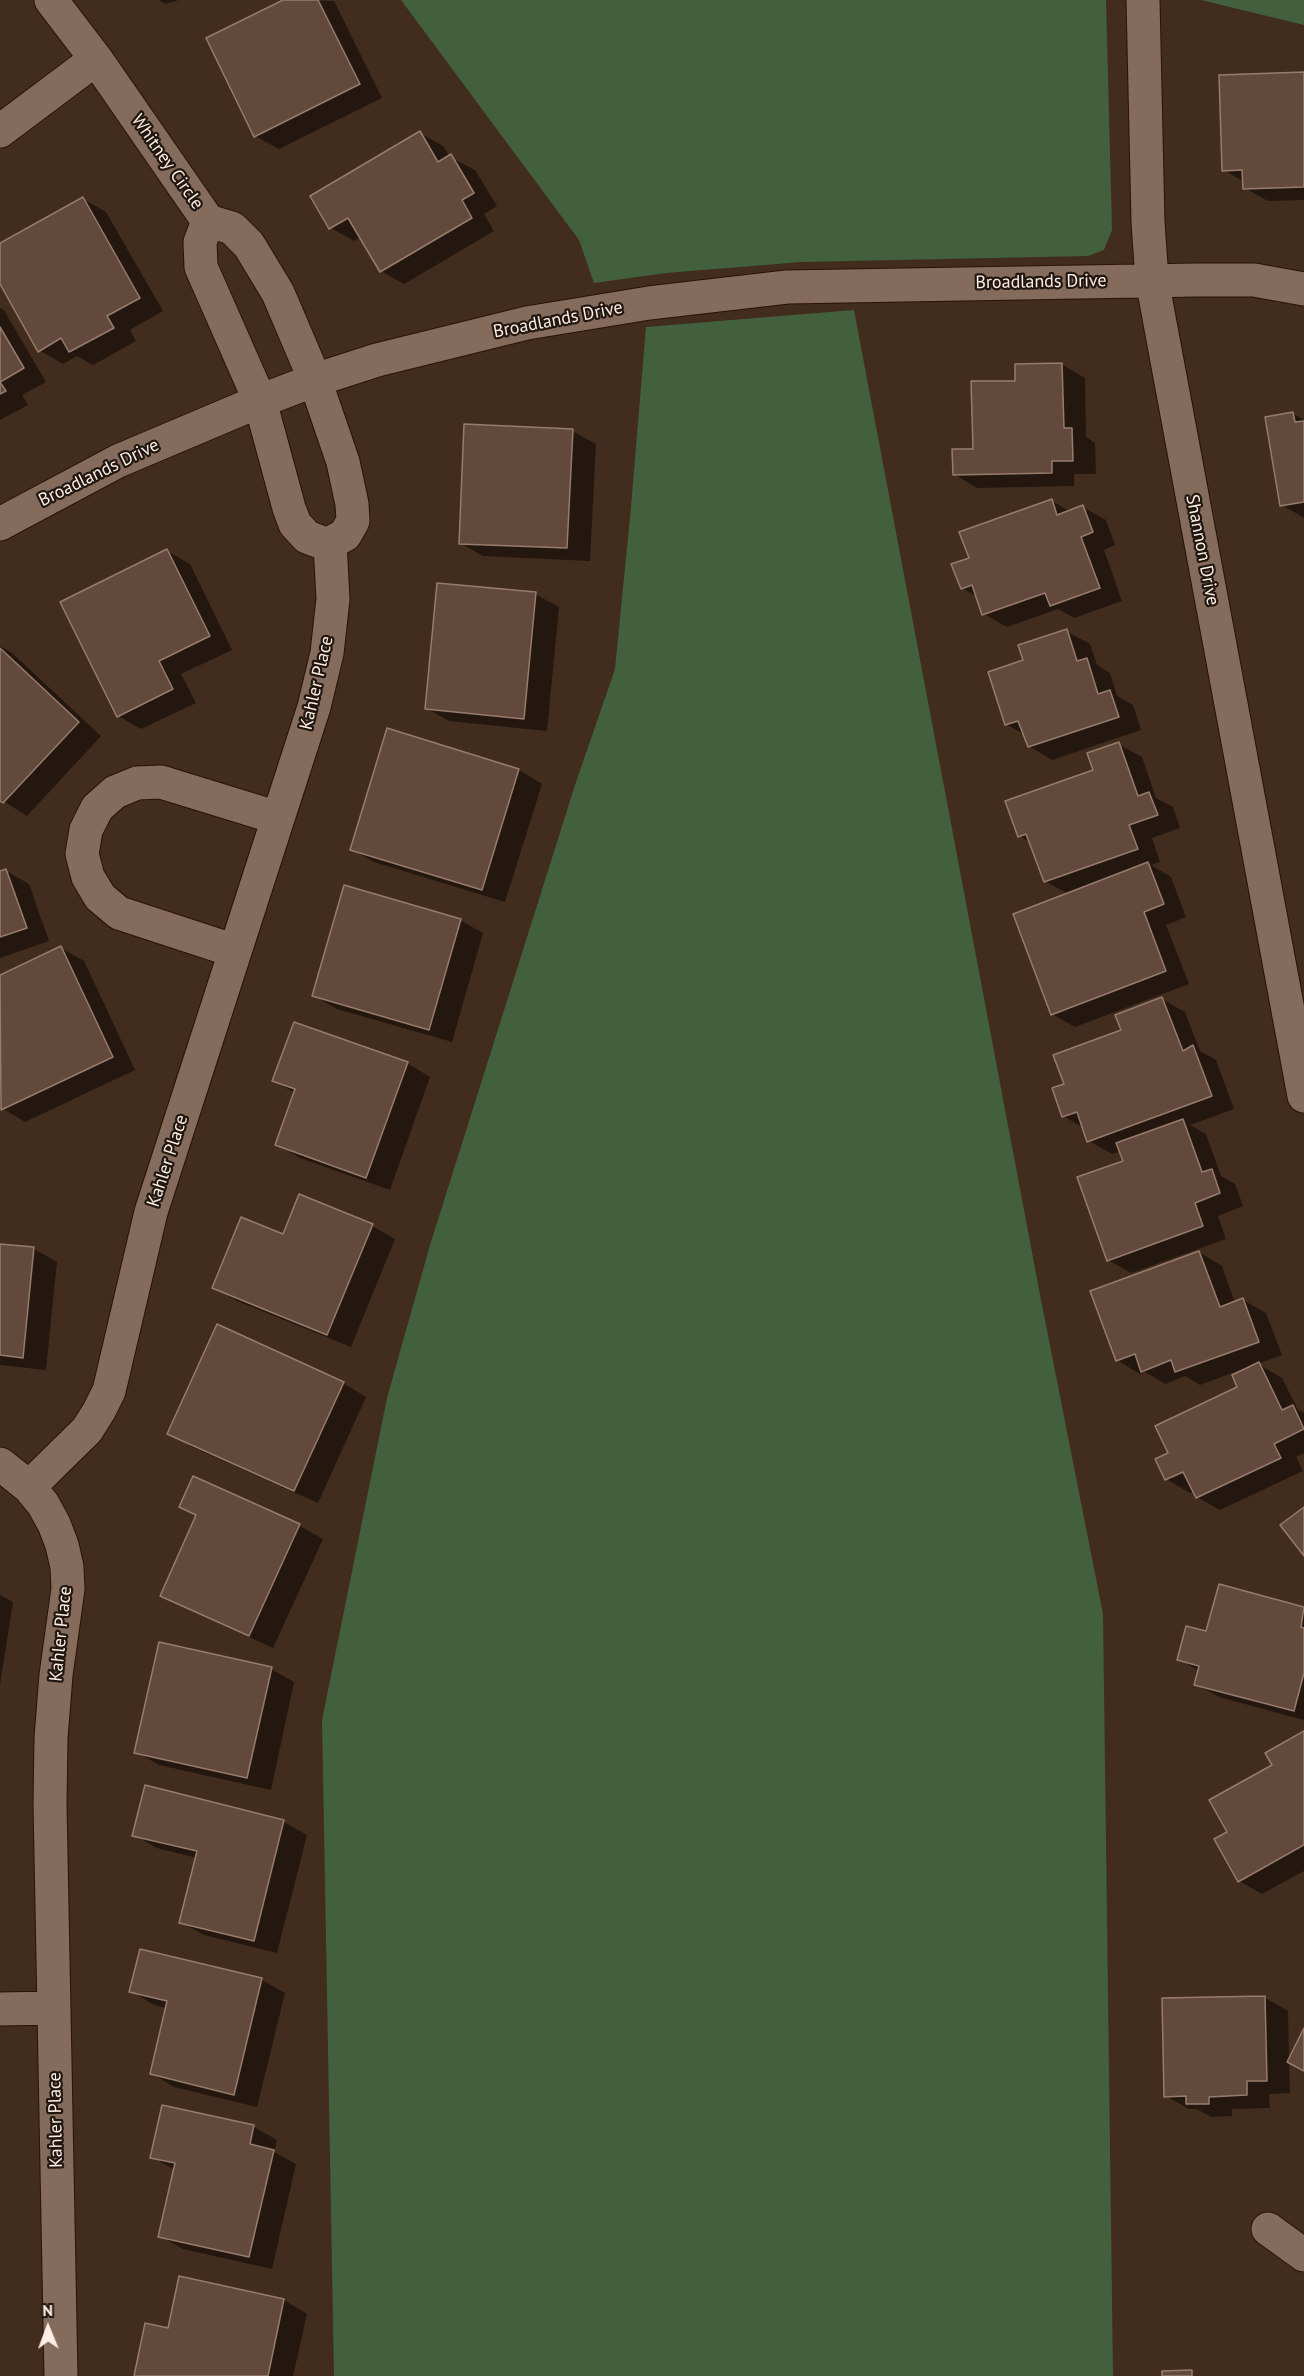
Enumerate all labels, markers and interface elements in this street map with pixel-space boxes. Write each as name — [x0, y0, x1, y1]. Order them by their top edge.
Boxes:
street label: Whitney Circle — [126, 110, 208, 214]
street label: Broadlands Drive — [975, 270, 1107, 294]
street label: Broadlands Drive — [491, 297, 625, 343]
street label: Broadlands Drive — [35, 435, 163, 511]
street label: Shannon Drive — [1181, 493, 1223, 607]
street label: Kahler Place — [296, 634, 338, 732]
street label: Kahler Place — [143, 1112, 193, 1210]
street label: Kahler Place — [45, 1585, 77, 1683]
street label: Kahler Place — [44, 2072, 68, 2168]
north arrow — [18, 2298, 78, 2358]
text: N — [42, 2300, 53, 2320]

